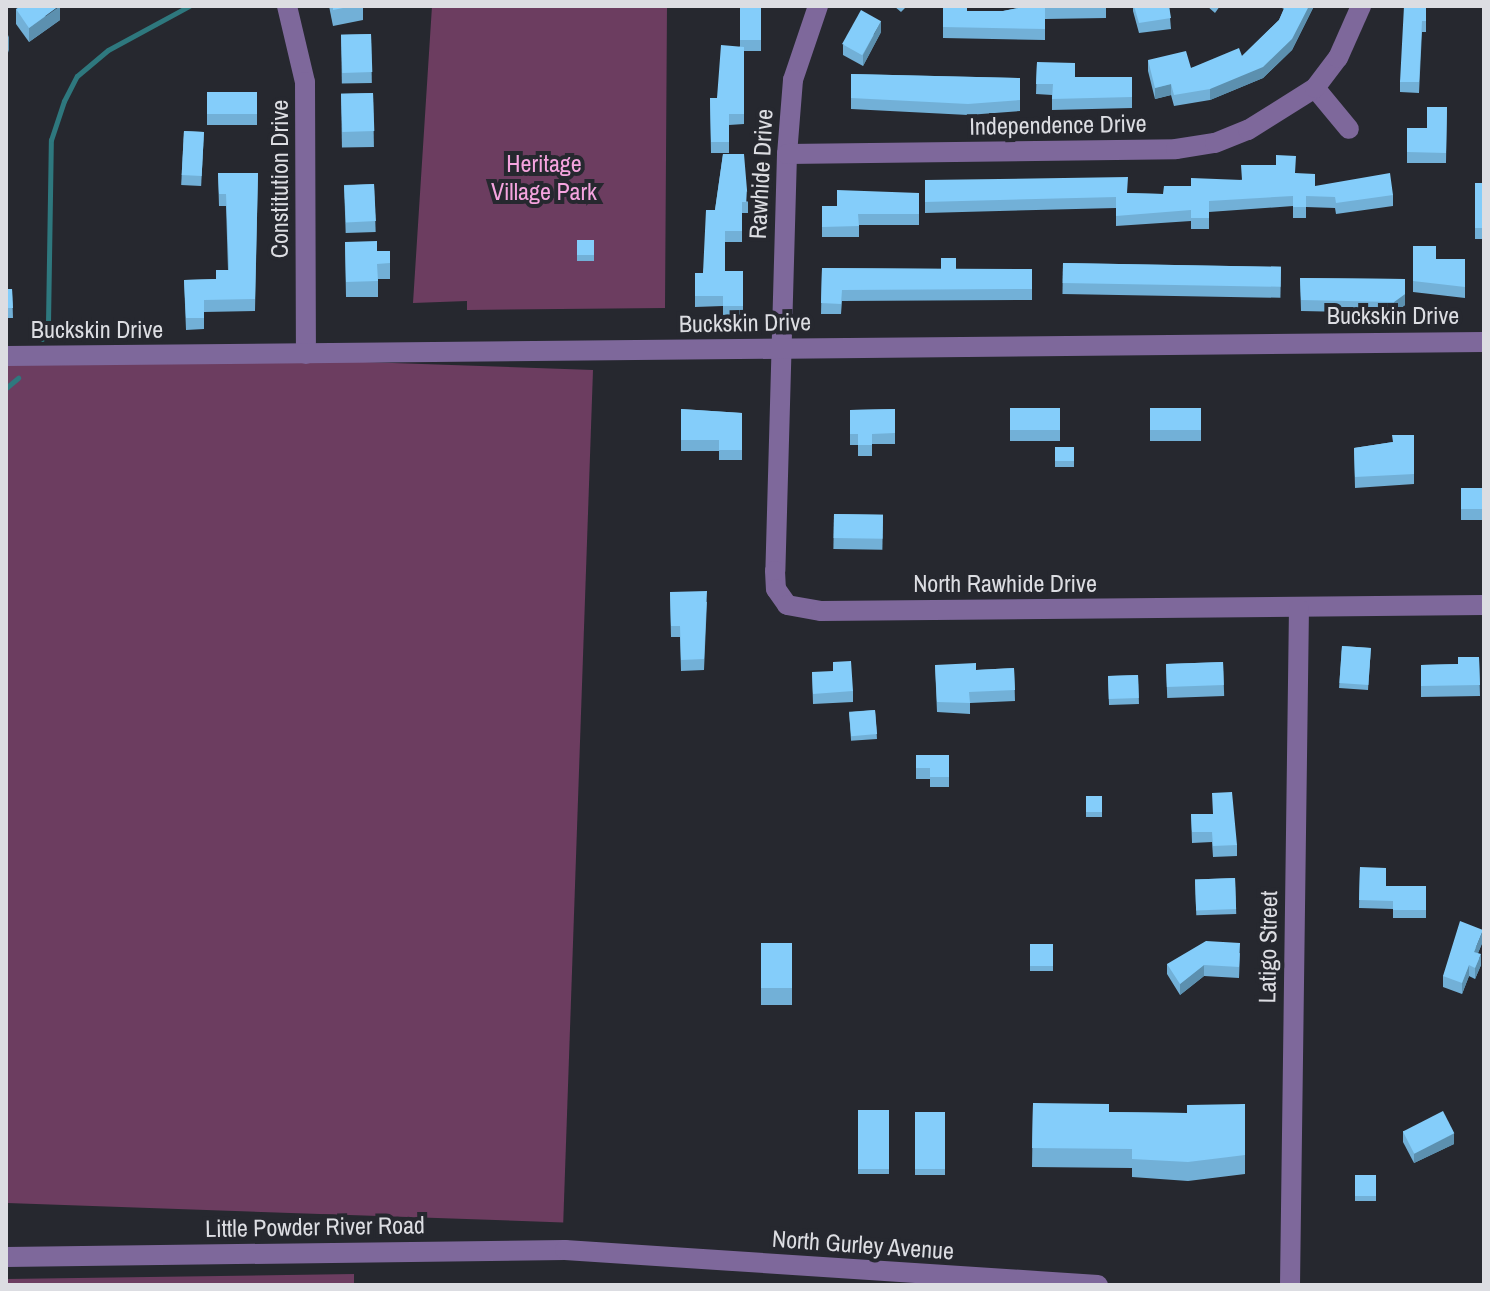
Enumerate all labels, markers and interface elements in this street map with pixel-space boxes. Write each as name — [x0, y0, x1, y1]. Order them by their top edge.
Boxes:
street label: Constitution Drive — [266, 100, 294, 258]
street label: Rawhide Drive — [743, 108, 779, 240]
street label: Independence Drive — [969, 109, 1147, 141]
park label: Heritage Village Park — [491, 150, 597, 206]
street label: Buckskin Drive — [1327, 302, 1459, 330]
street label: Buckskin Drive — [679, 307, 811, 339]
street label: Buckskin Drive — [31, 316, 163, 344]
street label: North Rawhide Drive — [913, 570, 1097, 598]
street label: Latigo Street — [1253, 890, 1283, 1004]
street label: Little Powder River Road — [205, 1211, 425, 1243]
street label: North Gurley Avenue — [771, 1224, 955, 1266]

